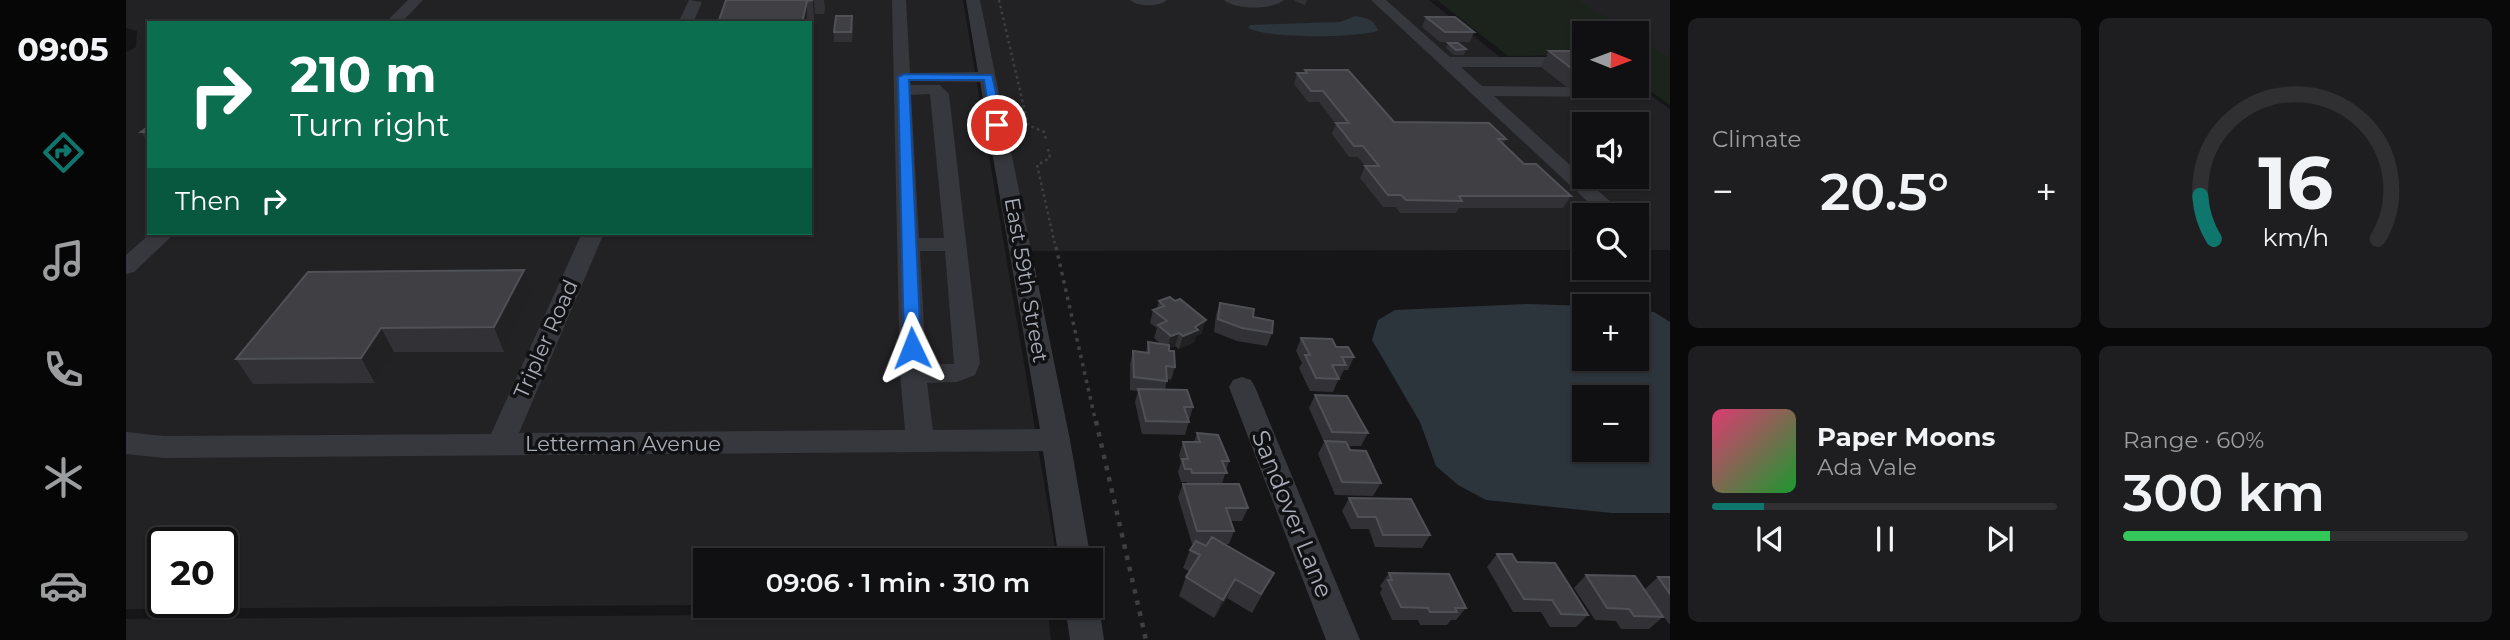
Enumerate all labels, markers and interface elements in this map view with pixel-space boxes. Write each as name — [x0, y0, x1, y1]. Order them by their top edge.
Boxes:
north arrow — [1572, 21, 1648, 98]
map controls — [1572, 21, 1649, 462]
text: 09:05 — [17, 30, 109, 69]
text: 210 m — [290, 45, 437, 104]
icon: right — [175, 49, 266, 140]
pin — [967, 95, 1027, 155]
text: Turn right — [290, 105, 450, 144]
icon: arrive — [978, 106, 1016, 144]
button: sound — [1572, 112, 1649, 189]
text: Climate — [1712, 125, 1801, 153]
icon: directions — [39, 128, 88, 177]
text: 16 — [2258, 139, 2333, 227]
text: 20.5° — [1820, 160, 1949, 223]
text: − — [1712, 168, 1734, 215]
text: + — [2035, 168, 2057, 215]
icon: right — [255, 182, 293, 220]
text: Then — [175, 185, 241, 217]
street label: East 59th Street — [1000, 195, 1053, 364]
button: search — [1572, 203, 1649, 280]
text: km/h — [2262, 222, 2329, 252]
icon: music — [39, 236, 88, 285]
street label: Tripler Road — [508, 276, 583, 402]
button: + — [1572, 294, 1649, 371]
position arrow — [875, 311, 949, 385]
icon: phone — [39, 345, 88, 394]
button: − — [1572, 385, 1649, 462]
text: Paper Moons — [1817, 421, 1995, 453]
street label: Sandover Lane — [1246, 426, 1339, 602]
text: Range · 60% — [2123, 426, 2264, 454]
street label: Letterman Avenue — [525, 431, 721, 456]
icon: climate — [39, 453, 88, 502]
text: Ada Vale — [1817, 453, 1917, 481]
text: 300 km — [2123, 461, 2325, 524]
icon: previous — [1751, 520, 1789, 558]
icon: pause — [1866, 520, 1904, 558]
icon: next — [1981, 520, 2019, 558]
speed limit sign: 20 — [147, 527, 238, 618]
icon: car — [39, 561, 88, 610]
text: 09:06 · 1 min · 310 m — [766, 567, 1030, 599]

